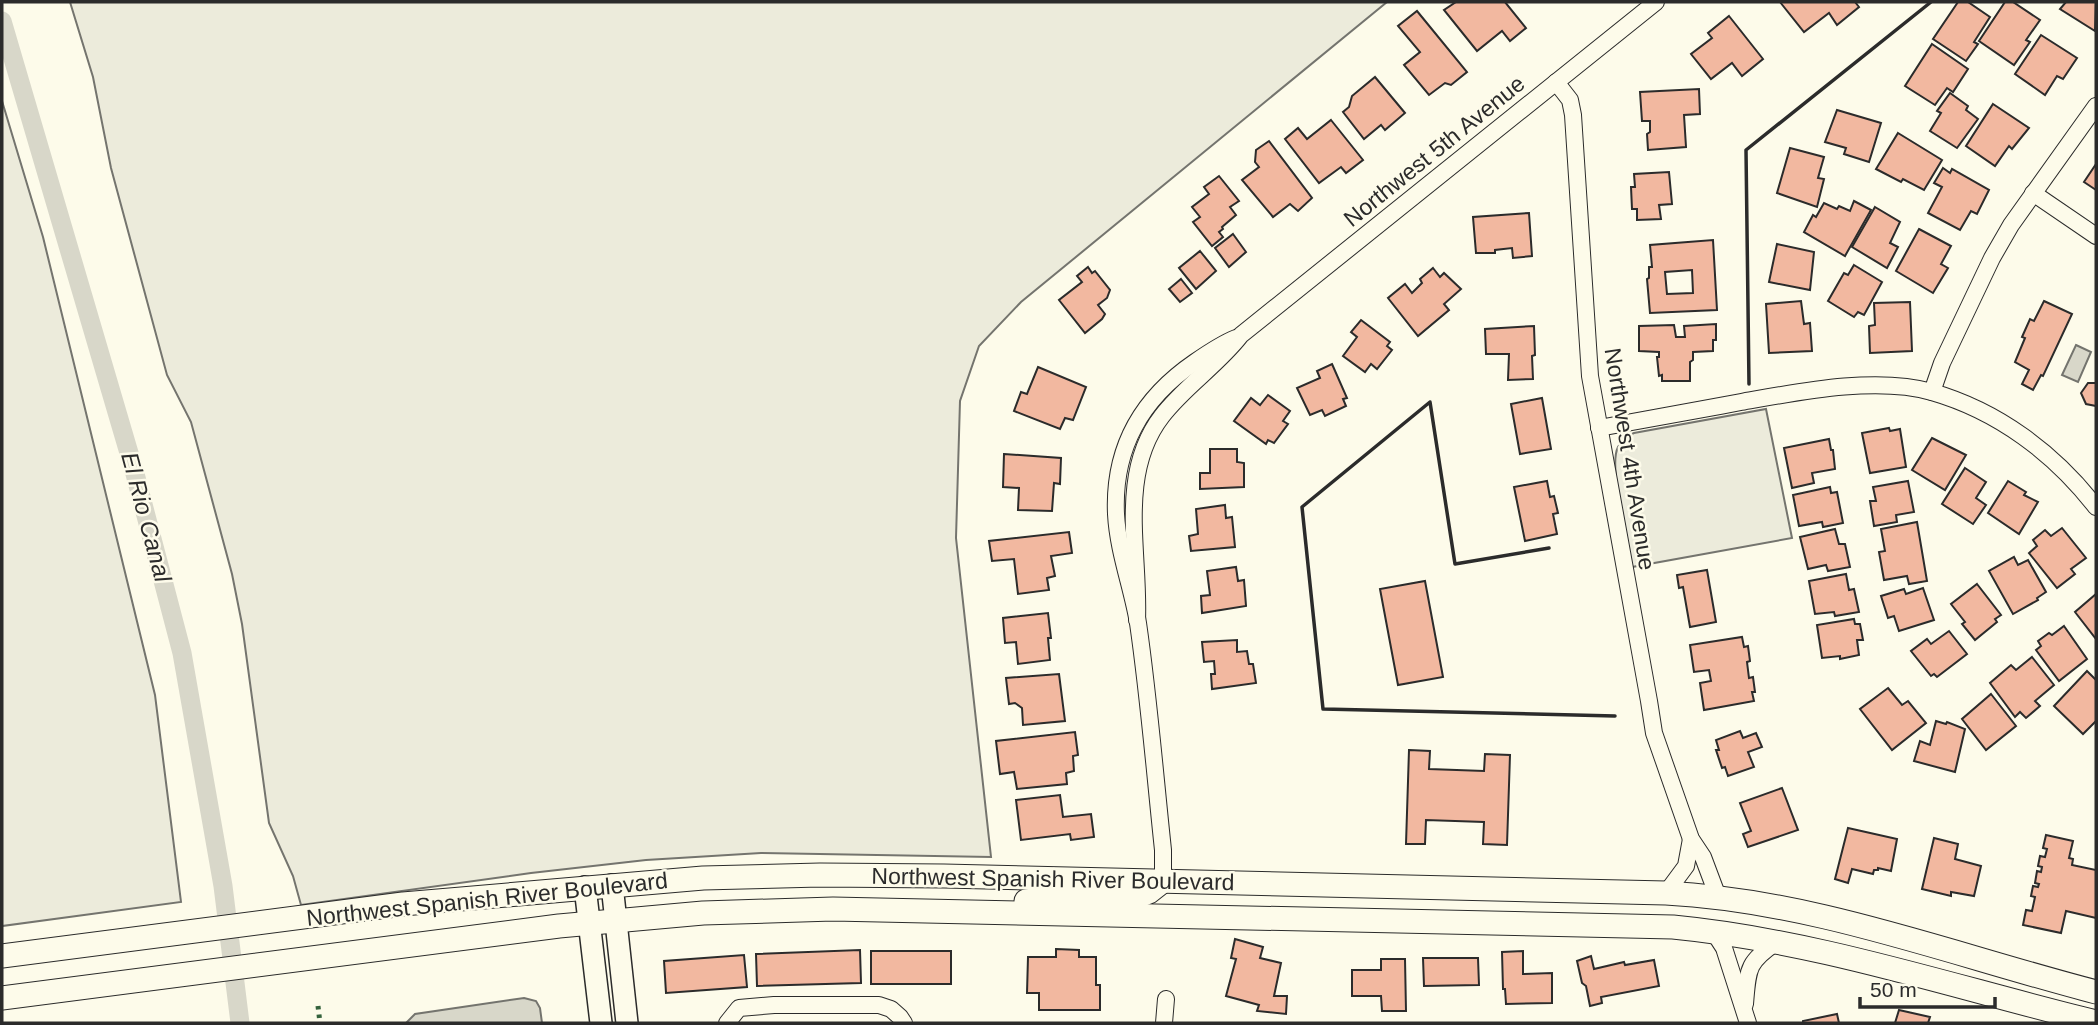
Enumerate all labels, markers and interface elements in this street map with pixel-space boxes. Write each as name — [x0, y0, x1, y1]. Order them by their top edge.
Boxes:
street label: Northwest 5th Avenue — [1339, 70, 1529, 232]
street label: Northwest 4th Avenue — [1600, 346, 1660, 572]
water label: El Rio Canal — [116, 449, 177, 585]
street label: Northwest Spanish River Boulevard — [871, 863, 1235, 895]
street label: Northwest Spanish River Boulevard — [305, 867, 669, 931]
scale bar — [1860, 965, 1995, 1009]
text: 50 m — [1870, 978, 1917, 1001]

